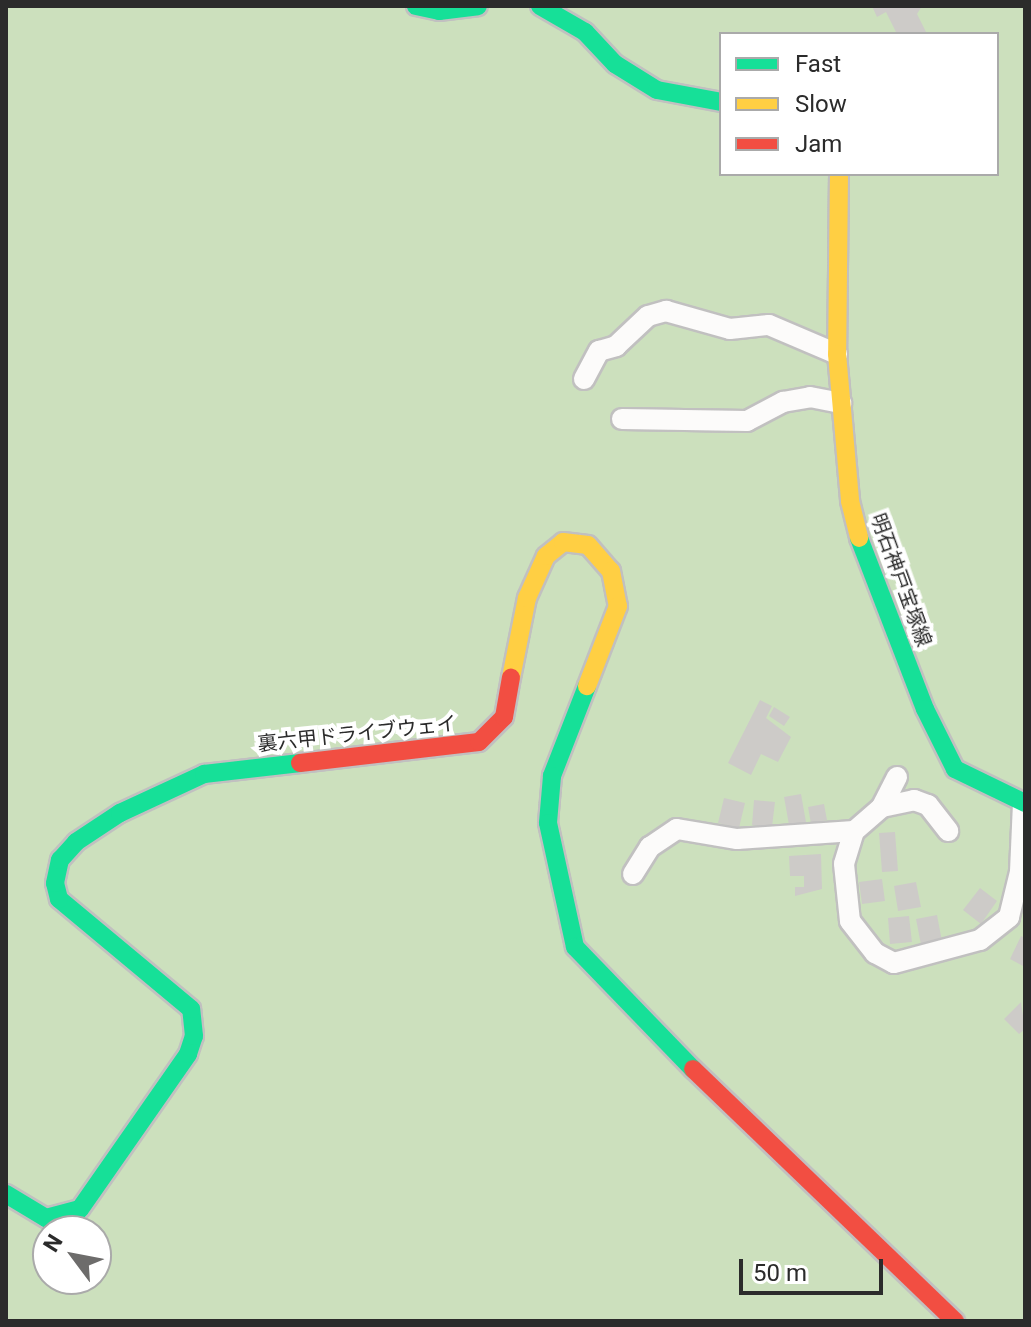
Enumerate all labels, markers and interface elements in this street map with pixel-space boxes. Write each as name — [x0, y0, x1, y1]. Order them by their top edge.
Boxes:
legend — [719, 32, 999, 176]
text: Fast — [795, 50, 841, 78]
text: Slow — [795, 90, 847, 118]
text: Jam — [795, 130, 842, 158]
street label: 明石神戸宝塚線 — [866, 510, 936, 650]
street label: 裏六甲ドライブウェイ — [256, 712, 458, 756]
north arrow — [32, 1215, 112, 1295]
text: N — [38, 1230, 68, 1256]
scale bar — [743, 1243, 887, 1293]
text: 50 m — [753, 1259, 807, 1287]

